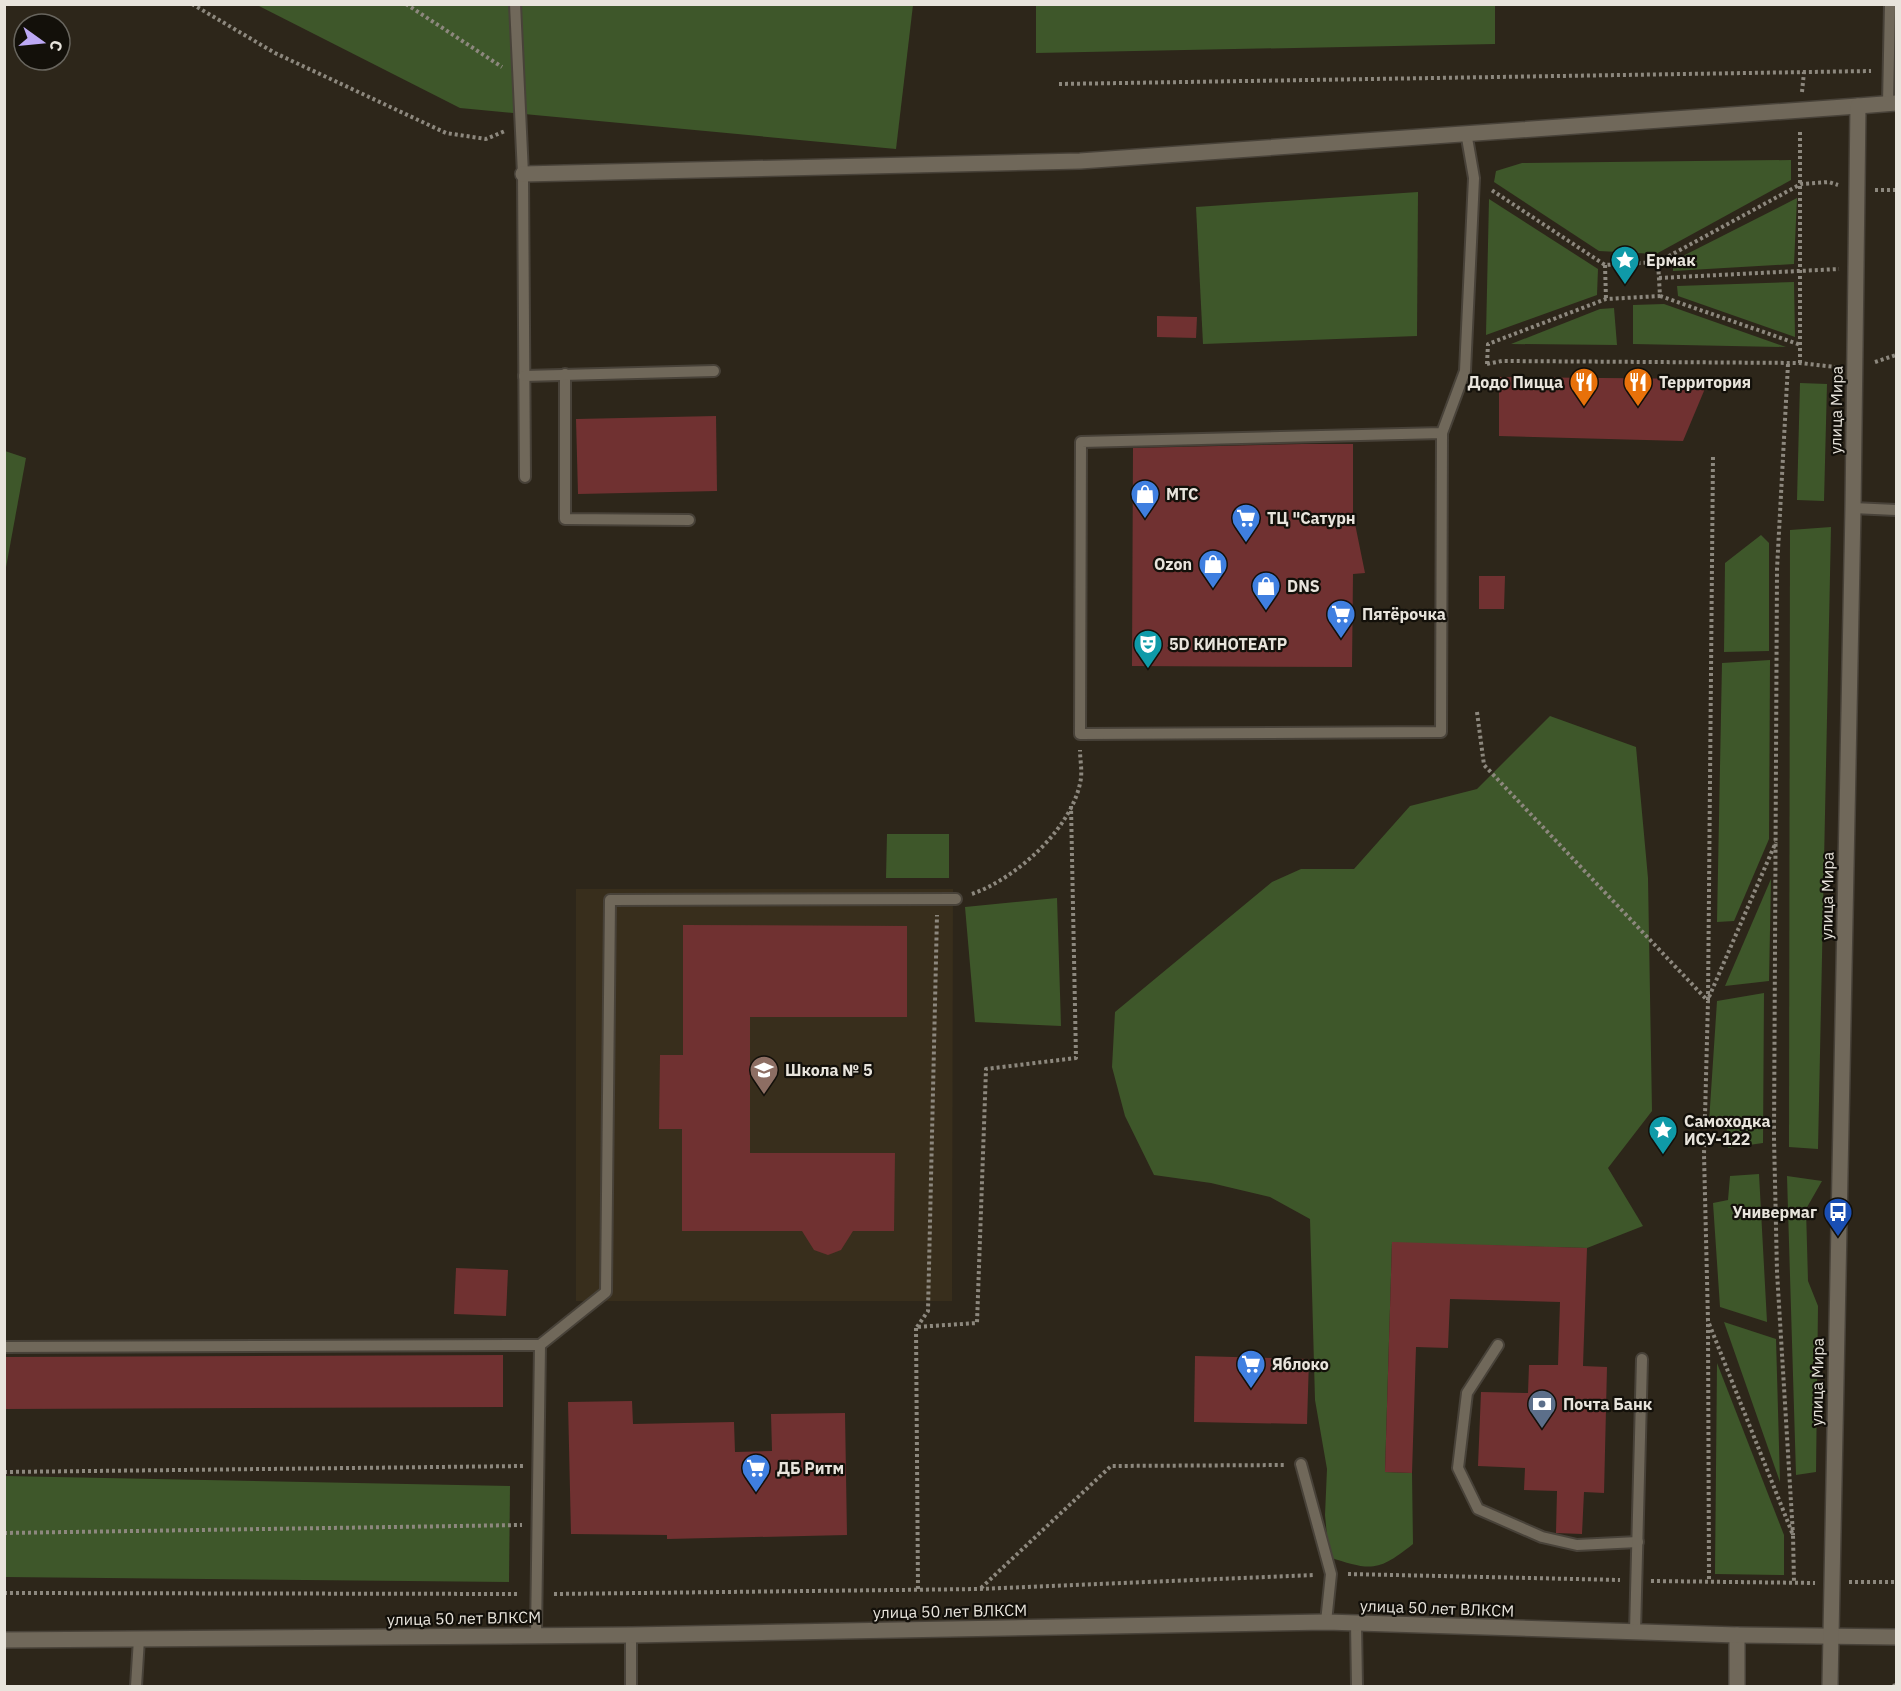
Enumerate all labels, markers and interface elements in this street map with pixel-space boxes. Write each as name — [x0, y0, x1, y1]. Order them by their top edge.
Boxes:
north arrow — [12, 12, 72, 72]
text: С — [45, 38, 67, 54]
place icon: Ермак — [1609, 244, 1641, 286]
place label: Ермак — [1646, 250, 1696, 270]
street label: улица Мира — [1825, 365, 1847, 454]
restaurant icon: Додо Пицца — [1568, 366, 1600, 408]
restaurant icon: Территория — [1622, 366, 1654, 408]
place label: Додо Пицца — [1467, 372, 1563, 392]
place label: Территория — [1659, 372, 1751, 392]
shop icon: МТС — [1129, 478, 1161, 520]
place label: МТС — [1166, 484, 1198, 504]
supermarket icon: ТЦ "Сатурн — [1230, 502, 1262, 544]
place label: ТЦ "Сатурн — [1267, 508, 1356, 528]
shop icon: Ozon — [1197, 548, 1229, 590]
place label: Ozon — [1154, 554, 1192, 574]
shop icon: DNS — [1250, 570, 1282, 612]
place label: DNS — [1287, 576, 1320, 596]
supermarket icon: Пятёрочка — [1325, 598, 1357, 640]
place label: Пятёрочка — [1362, 604, 1446, 624]
theatre icon: 5D КИНОТЕАТР — [1132, 628, 1164, 670]
place label: 5D КИНОТЕАТР — [1169, 634, 1287, 654]
street label: улица Мира — [1816, 851, 1838, 940]
school or university icon: Школа № 5 — [748, 1054, 780, 1096]
place label: Школа № 5 — [785, 1060, 873, 1080]
place label: Самоходка ИСУ-122 — [1684, 1111, 1770, 1149]
place icon: Самоходка ИСУ-122 — [1647, 1114, 1679, 1156]
bus stop icon: Универмаг — [1822, 1196, 1854, 1238]
place label: Универмаг — [1732, 1202, 1817, 1222]
street label: улица Мира — [1806, 1337, 1828, 1426]
supermarket icon: Яблоко — [1235, 1348, 1267, 1390]
place label: Яблоко — [1272, 1354, 1329, 1374]
bank icon: Почта Банк — [1526, 1388, 1558, 1430]
place label: Почта Банк — [1563, 1394, 1652, 1414]
supermarket icon: ДБ Ритм — [740, 1452, 772, 1494]
place label: ДБ Ритм — [777, 1458, 844, 1478]
street label: улица 50 лет ВЛКСМ — [1360, 1595, 1514, 1621]
street label: улица 50 лет ВЛКСМ — [873, 1600, 1027, 1622]
street label: улица 50 лет ВЛКСМ — [387, 1607, 541, 1629]

